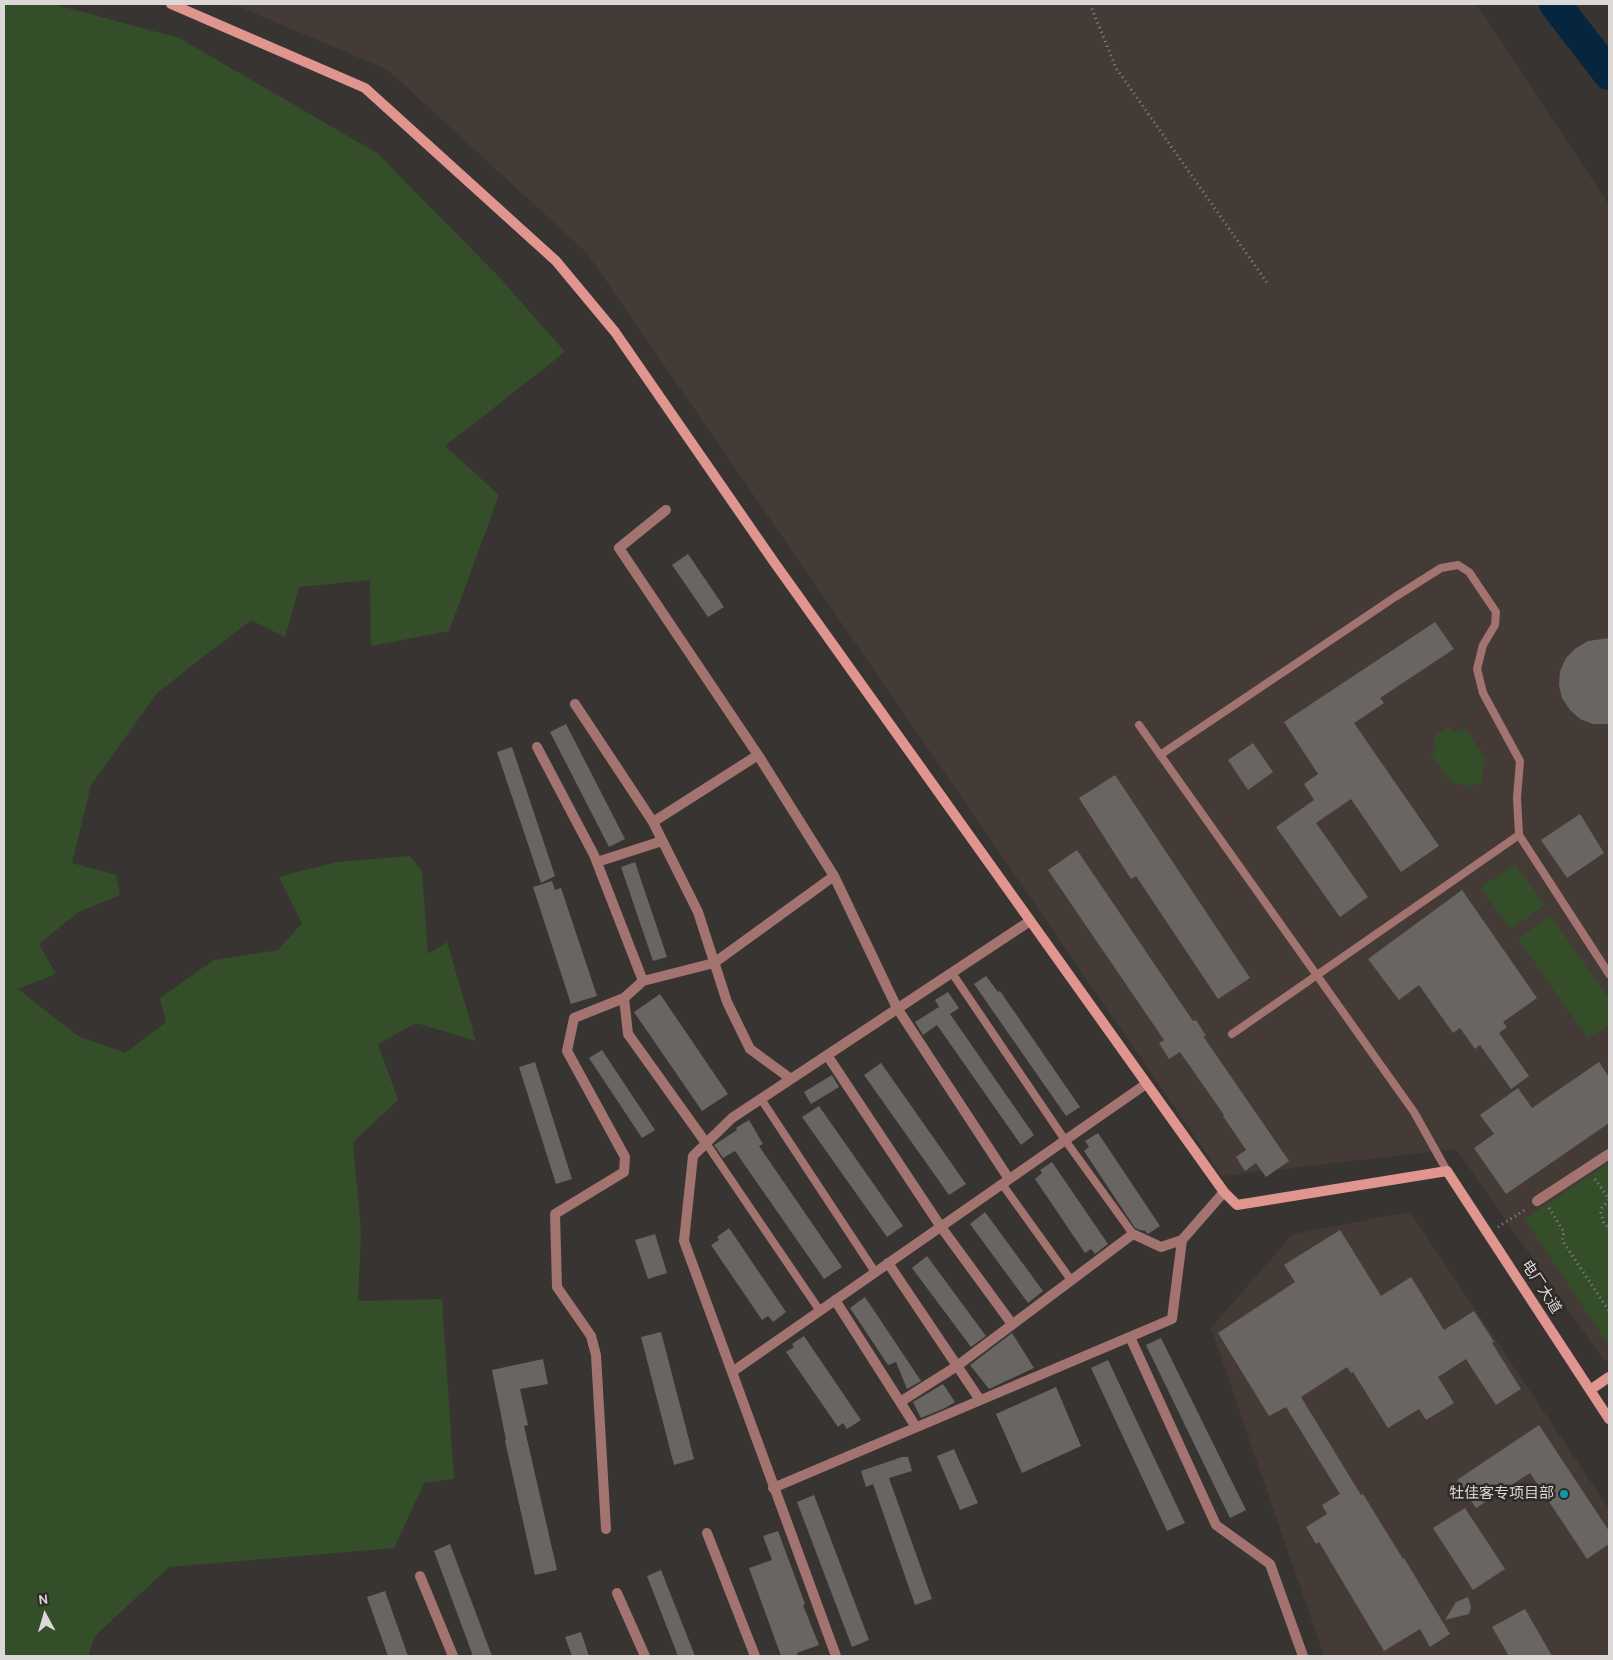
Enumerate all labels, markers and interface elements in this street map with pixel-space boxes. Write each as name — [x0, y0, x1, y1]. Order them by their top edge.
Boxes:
street label: 电厂大道 — [1517, 1257, 1565, 1317]
place label: 牡佳客专项目部 — [1449, 1485, 1554, 1503]
marker: 牡佳客专项目部 — [1558, 1488, 1570, 1500]
north arrow — [20, 1590, 70, 1640]
text: N — [37, 1591, 49, 1609]

